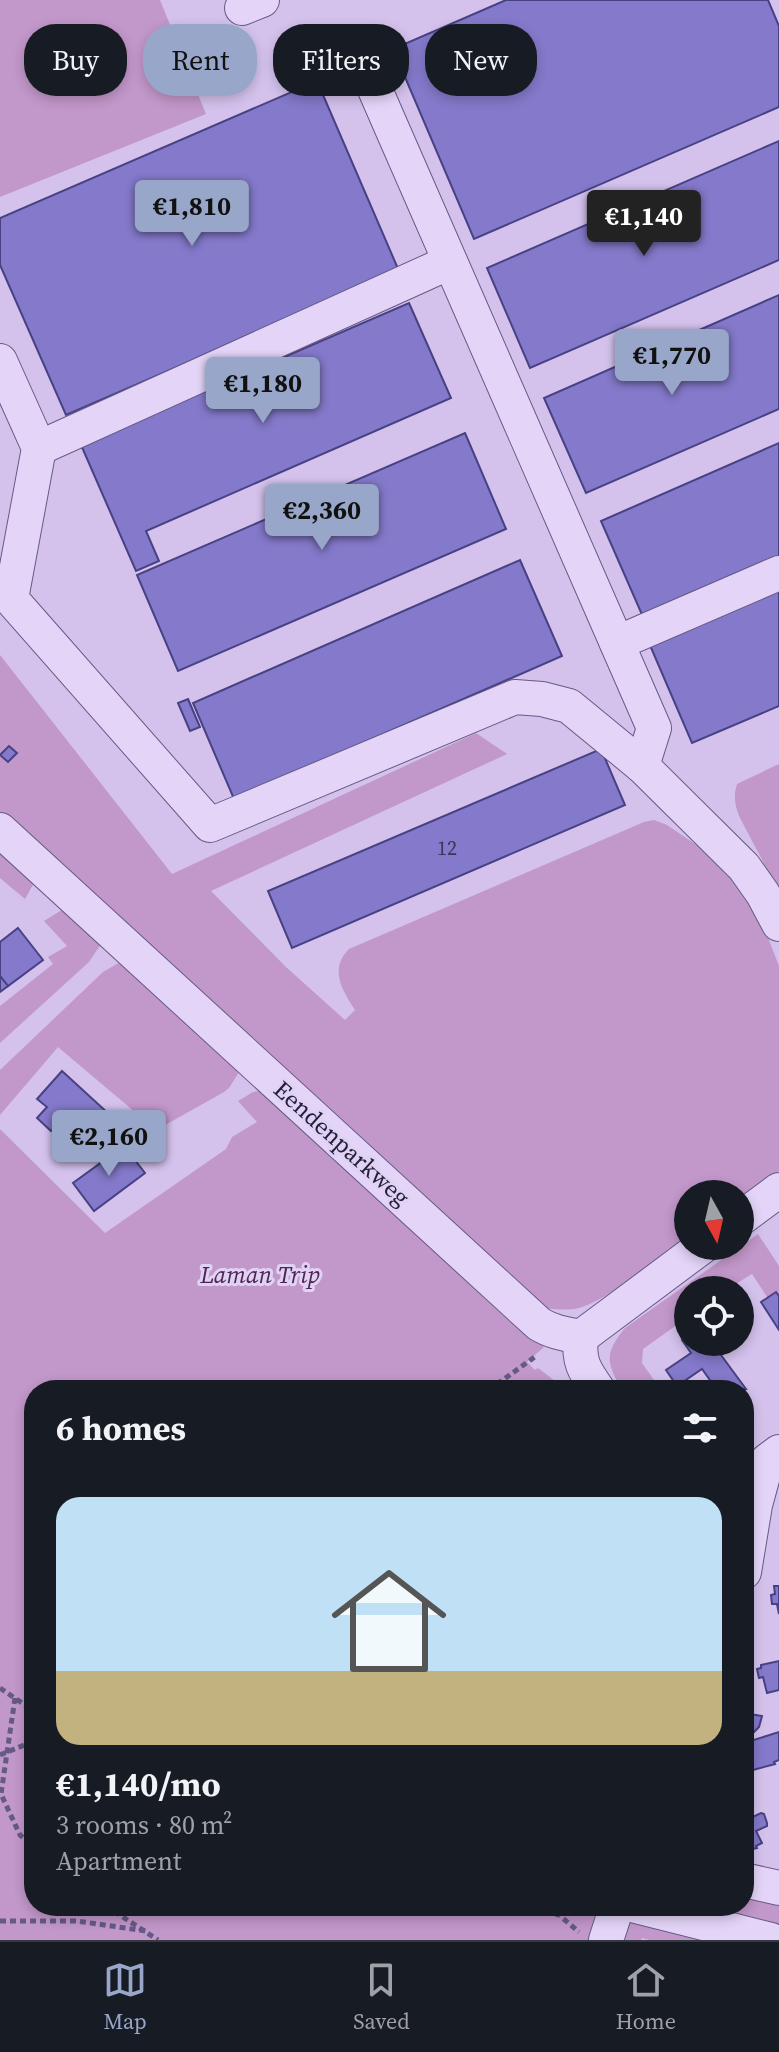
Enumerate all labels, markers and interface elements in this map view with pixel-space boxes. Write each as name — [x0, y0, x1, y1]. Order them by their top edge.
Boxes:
chip: Buy — [24, 24, 127, 96]
chip: Rent — [143, 24, 257, 96]
chip: Filters — [273, 24, 409, 96]
chip: New — [425, 24, 537, 96]
pin: €1,810 — [127, 180, 257, 248]
text: €1,810 — [153, 188, 231, 224]
pin: €1,140 — [579, 190, 709, 258]
text: €1,140 — [605, 198, 683, 234]
pin: €1,770 — [607, 329, 737, 397]
text: €1,770 — [633, 337, 711, 373]
pin: €1,180 — [198, 357, 328, 425]
text: €1,180 — [224, 365, 302, 401]
pin: €2,360 — [257, 484, 387, 552]
text: €2,360 — [283, 492, 361, 528]
house number: 12 — [437, 834, 457, 862]
street label: Eendenparkweg — [267, 1073, 417, 1213]
pin: €2,160 — [44, 1110, 174, 1178]
text: €2,160 — [70, 1118, 148, 1154]
north arrow — [674, 1180, 754, 1260]
map controls — [674, 1180, 754, 1356]
park label: Laman Trip — [199, 1258, 320, 1291]
button: locate — [674, 1276, 754, 1356]
text: 6 homes — [56, 1405, 186, 1451]
icon: filters — [678, 1406, 722, 1450]
icon: home — [317, 1549, 461, 1693]
text: €1,140/mo — [56, 1761, 221, 1807]
text: 3 rooms · 80 m² — [56, 1807, 232, 1843]
text: Apartment — [56, 1843, 181, 1879]
tab: Map — [103, 1958, 147, 2036]
tab: Saved — [353, 1958, 410, 2036]
tab: Home — [616, 1958, 676, 2036]

